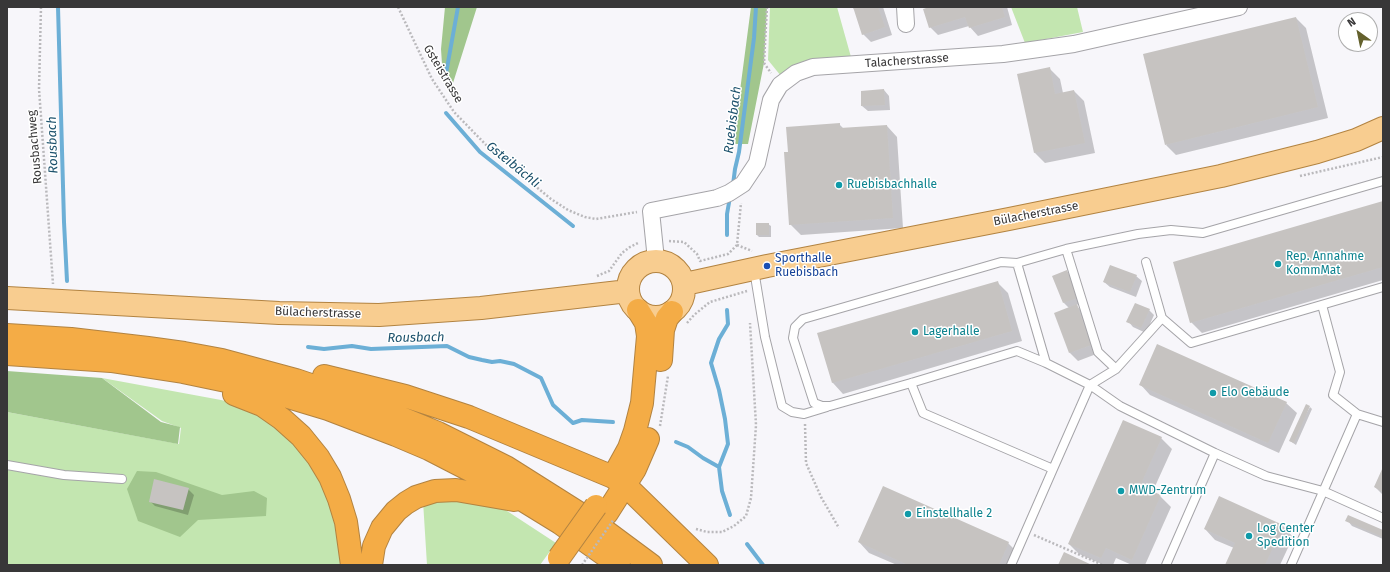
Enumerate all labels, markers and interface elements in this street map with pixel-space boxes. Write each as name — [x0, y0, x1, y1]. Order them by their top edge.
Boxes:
north arrow — [1338, 12, 1378, 52]
text: N — [1345, 15, 1358, 30]
street label: Gsteistrasse — [420, 42, 466, 106]
street label: Talacherstrasse — [865, 51, 949, 71]
water label: Ruebisbach — [721, 85, 745, 155]
street label: Rousbachweg — [25, 109, 45, 185]
water label: Rousbach — [44, 116, 62, 174]
water label: Gsteibächli — [483, 139, 543, 191]
place label: Ruebisbachhalle — [847, 178, 937, 192]
marker: Ruebisbachhalle — [834, 180, 844, 190]
street label: Bülacherstrasse — [992, 199, 1080, 229]
place label: Rep. Annahme KommMat — [1286, 250, 1364, 278]
place label: Sporthalle Ruebisbach — [775, 252, 838, 280]
marker: Rep. Annahme KommMat — [1273, 259, 1283, 269]
marker: Sporthalle Ruebisbach — [762, 261, 772, 271]
street label: Bülacherstrasse — [275, 304, 361, 322]
place label: Lagerhalle — [923, 325, 979, 339]
marker: Lagerhalle — [910, 327, 920, 337]
water label: Rousbach — [387, 330, 445, 346]
place label: Elo Gebäude — [1221, 386, 1289, 400]
marker: Elo Gebäude — [1208, 388, 1218, 398]
place label: MWD-Zentrum — [1129, 484, 1206, 498]
marker: MWD-Zentrum — [1116, 486, 1126, 496]
place label: Einstellhalle 2 — [916, 507, 992, 521]
marker: Einstellhalle 2 — [903, 509, 913, 519]
place label: Log Center Spedition — [1257, 522, 1314, 550]
marker: Log Center Spedition — [1244, 531, 1254, 541]

